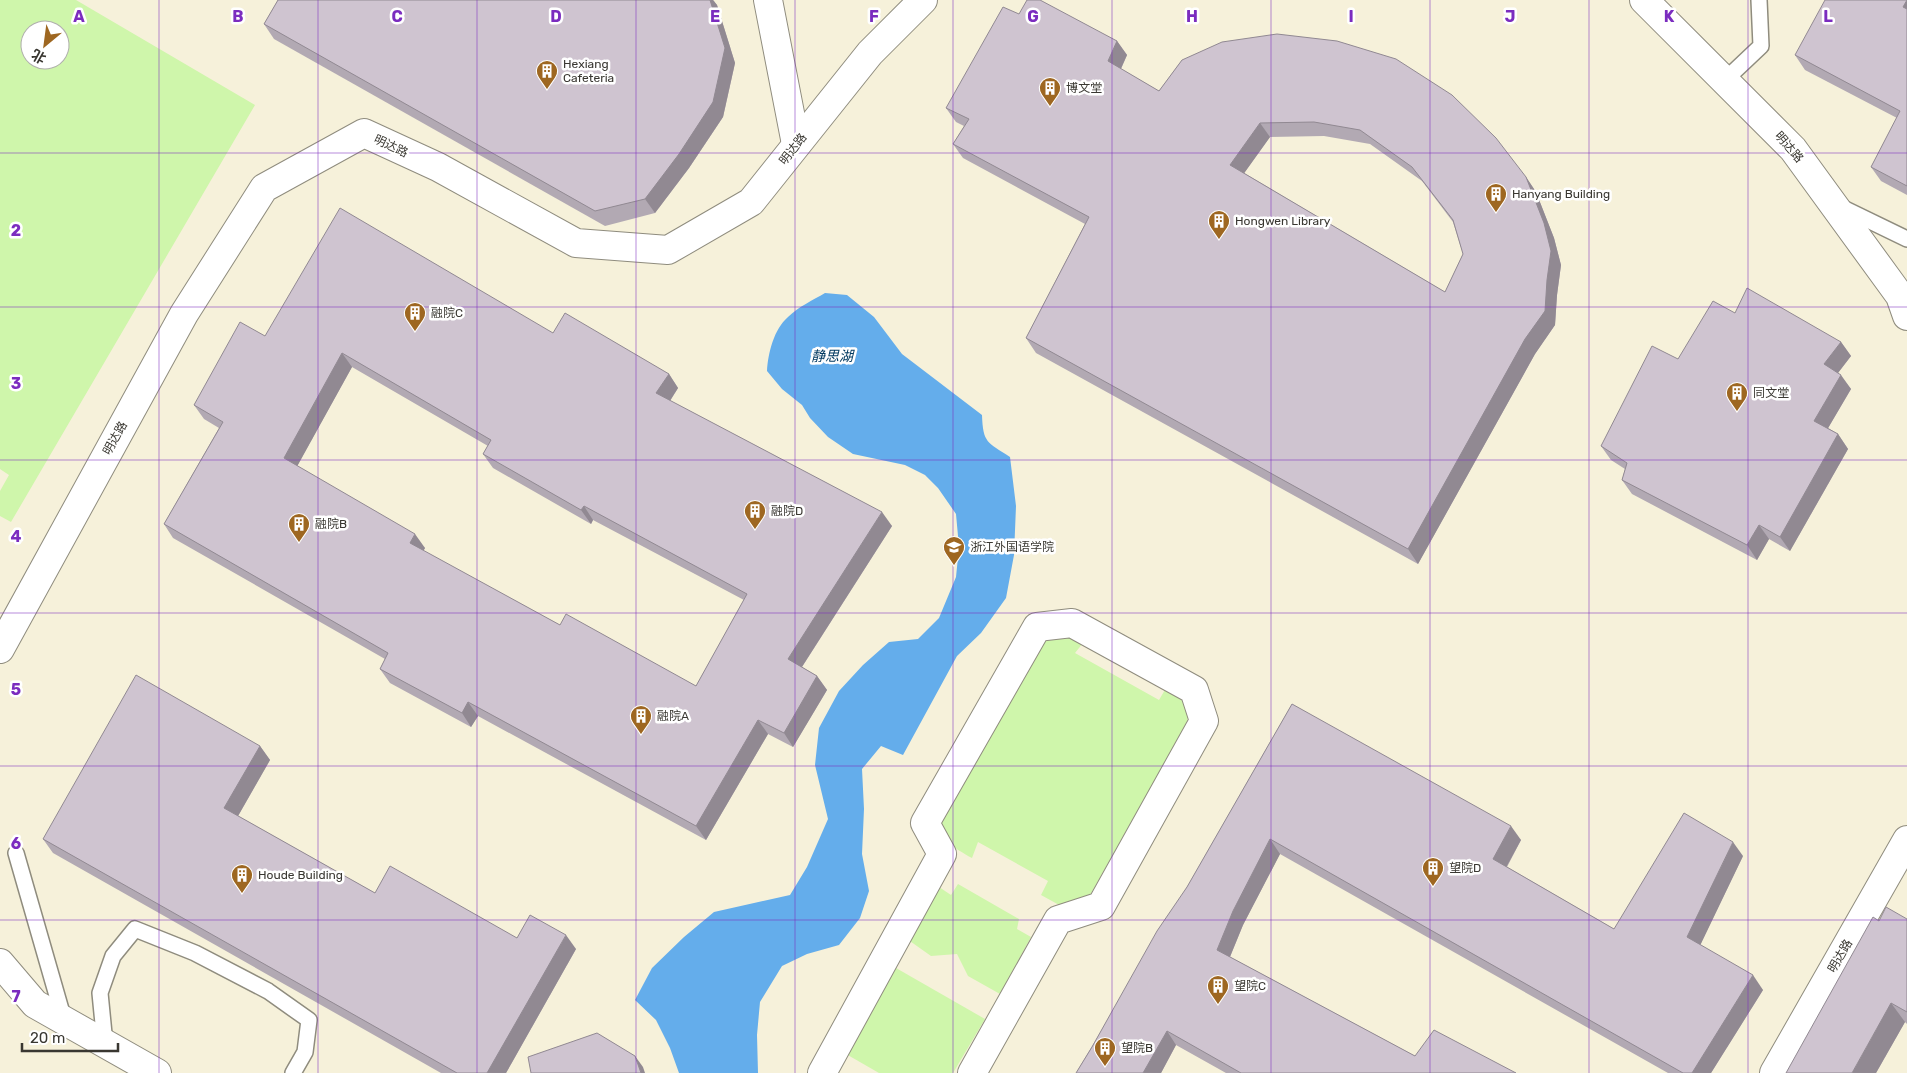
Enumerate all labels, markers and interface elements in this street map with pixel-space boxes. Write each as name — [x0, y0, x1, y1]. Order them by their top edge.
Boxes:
text: A — [73, 7, 85, 26]
text: B — [232, 7, 244, 26]
text: C — [391, 7, 403, 26]
text: D — [550, 7, 562, 26]
text: E — [710, 7, 720, 26]
text: F — [869, 7, 879, 26]
text: G — [1027, 7, 1039, 26]
text: H — [1186, 7, 1198, 26]
text: I — [1348, 7, 1354, 26]
text: J — [1505, 7, 1515, 26]
text: K — [1664, 7, 1675, 26]
text: L — [1823, 7, 1833, 26]
north arrow — [20, 20, 70, 70]
text: 北 — [29, 45, 49, 67]
place label: Hexiang Cafeteria — [563, 57, 614, 85]
building icon: Hexiang Cafeteria — [535, 59, 559, 90]
building icon: 博文堂 — [1038, 76, 1062, 107]
place label: 博文堂 — [1066, 81, 1102, 95]
street label: 明达路 — [1772, 129, 1806, 165]
street label: 明达路 — [776, 131, 810, 167]
street label: 明达路 — [372, 132, 410, 160]
building icon: Hanyang Building — [1484, 182, 1508, 213]
place label: Hanyang Building — [1512, 187, 1610, 201]
building icon: Hongwen Library — [1207, 209, 1231, 240]
place label: Hongwen Library — [1235, 214, 1331, 228]
text: 2 — [11, 221, 21, 240]
building icon: 融院C — [403, 301, 427, 332]
place label: 融院C — [431, 306, 463, 320]
water label: 静思湖 — [811, 348, 855, 365]
text: 3 — [11, 374, 21, 393]
building icon: 同文堂 — [1725, 381, 1749, 412]
place label: 同文堂 — [1753, 386, 1789, 400]
street label: 明达路 — [100, 419, 130, 457]
building icon: 融院D — [743, 499, 767, 530]
place label: 融院D — [771, 504, 803, 518]
building icon: 融院B — [287, 512, 311, 543]
place label: 融院B — [315, 517, 347, 531]
text: 4 — [11, 527, 22, 546]
school or university icon: 浙江外国语学院 — [942, 535, 966, 566]
place label: 浙江外国语学院 — [970, 540, 1054, 554]
text: 5 — [11, 680, 21, 699]
building icon: 融院A — [629, 704, 653, 735]
place label: 融院A — [657, 709, 689, 723]
text: 6 — [11, 834, 21, 853]
building icon: 望院D — [1421, 856, 1445, 887]
place label: 望院D — [1449, 861, 1481, 875]
building icon: Houde Building — [230, 863, 254, 894]
place label: Houde Building — [258, 868, 343, 882]
street label: 明达路 — [1825, 937, 1855, 975]
building icon: 望院C — [1206, 974, 1230, 1005]
place label: 望院C — [1234, 979, 1266, 993]
text: 7 — [11, 987, 21, 1006]
scale bar — [22, 1020, 119, 1052]
text: 20 m — [30, 1029, 65, 1047]
building icon: 望院B — [1093, 1036, 1117, 1067]
place label: 望院B — [1121, 1041, 1153, 1055]

